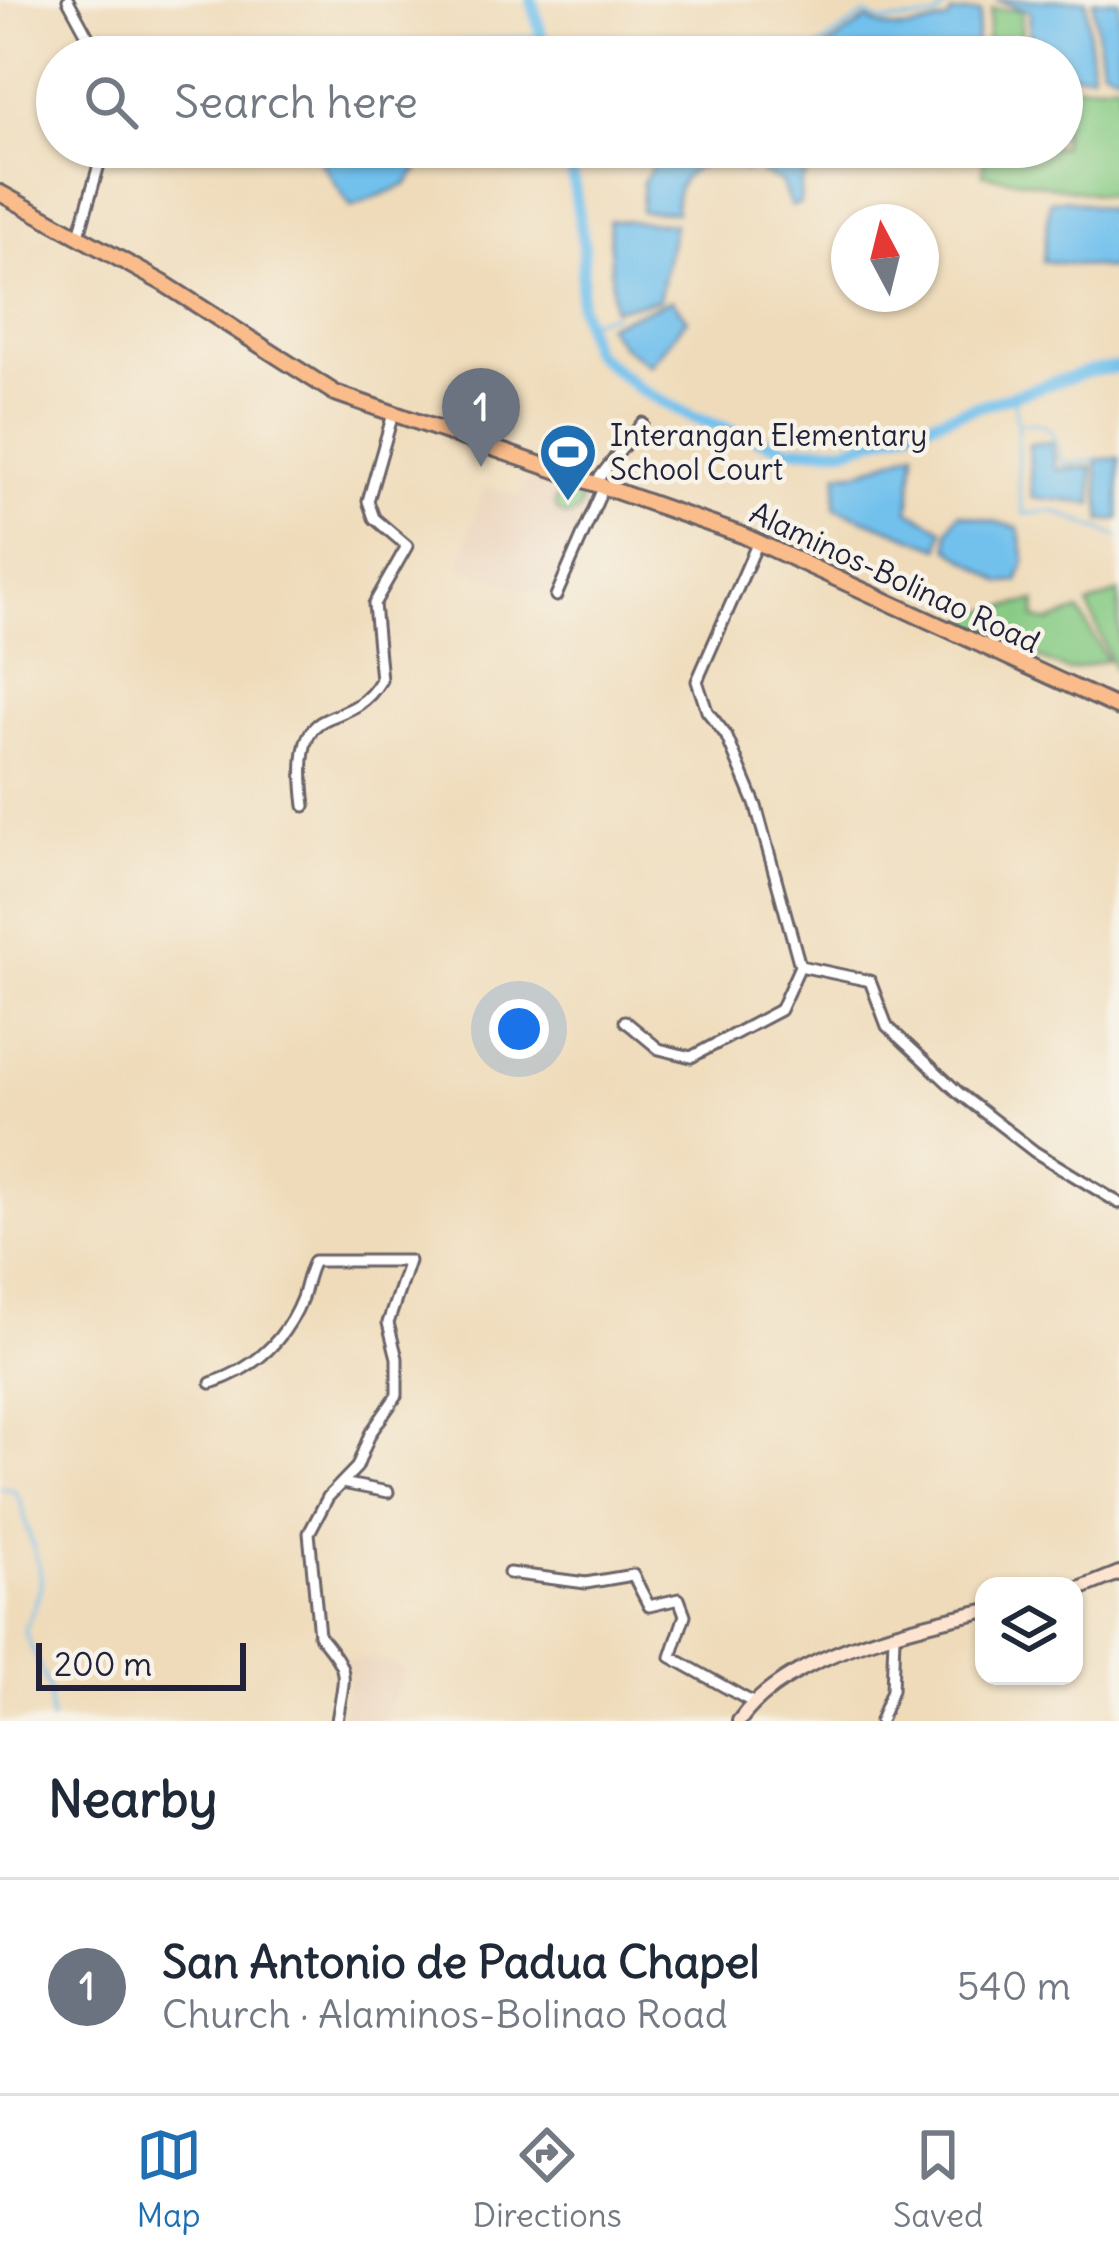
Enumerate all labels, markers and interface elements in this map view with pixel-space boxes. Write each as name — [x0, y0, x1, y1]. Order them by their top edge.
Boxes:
search box — [36, 36, 1083, 168]
icon: search — [78, 69, 144, 135]
text: Search here — [174, 74, 418, 130]
north arrow — [831, 204, 939, 312]
pin: 1 — [442, 368, 520, 467]
place label: Interangan Elementary School Court — [610, 416, 927, 488]
sports icon: Interangan Elementary School Court — [537, 421, 599, 503]
street label: Alaminos-Bolinao Road — [744, 493, 1046, 661]
your location — [489, 999, 549, 1059]
map controls — [975, 1577, 1083, 1685]
button: layers — [975, 1577, 1083, 1685]
scale bar — [36, 1637, 246, 1690]
text: 200 m — [54, 1643, 152, 1685]
text: Nearby — [48, 1767, 217, 1831]
text: San Antonio de Padua Chapel — [162, 1934, 760, 1990]
text: 1 — [79, 1962, 95, 2011]
text: 540 m — [957, 1962, 1071, 2011]
text: Church · Alaminos-Bolinao Road — [162, 1990, 728, 2039]
tab: Map — [136, 2122, 202, 2236]
tab: Directions — [473, 2122, 622, 2236]
tab: Saved — [893, 2122, 983, 2236]

